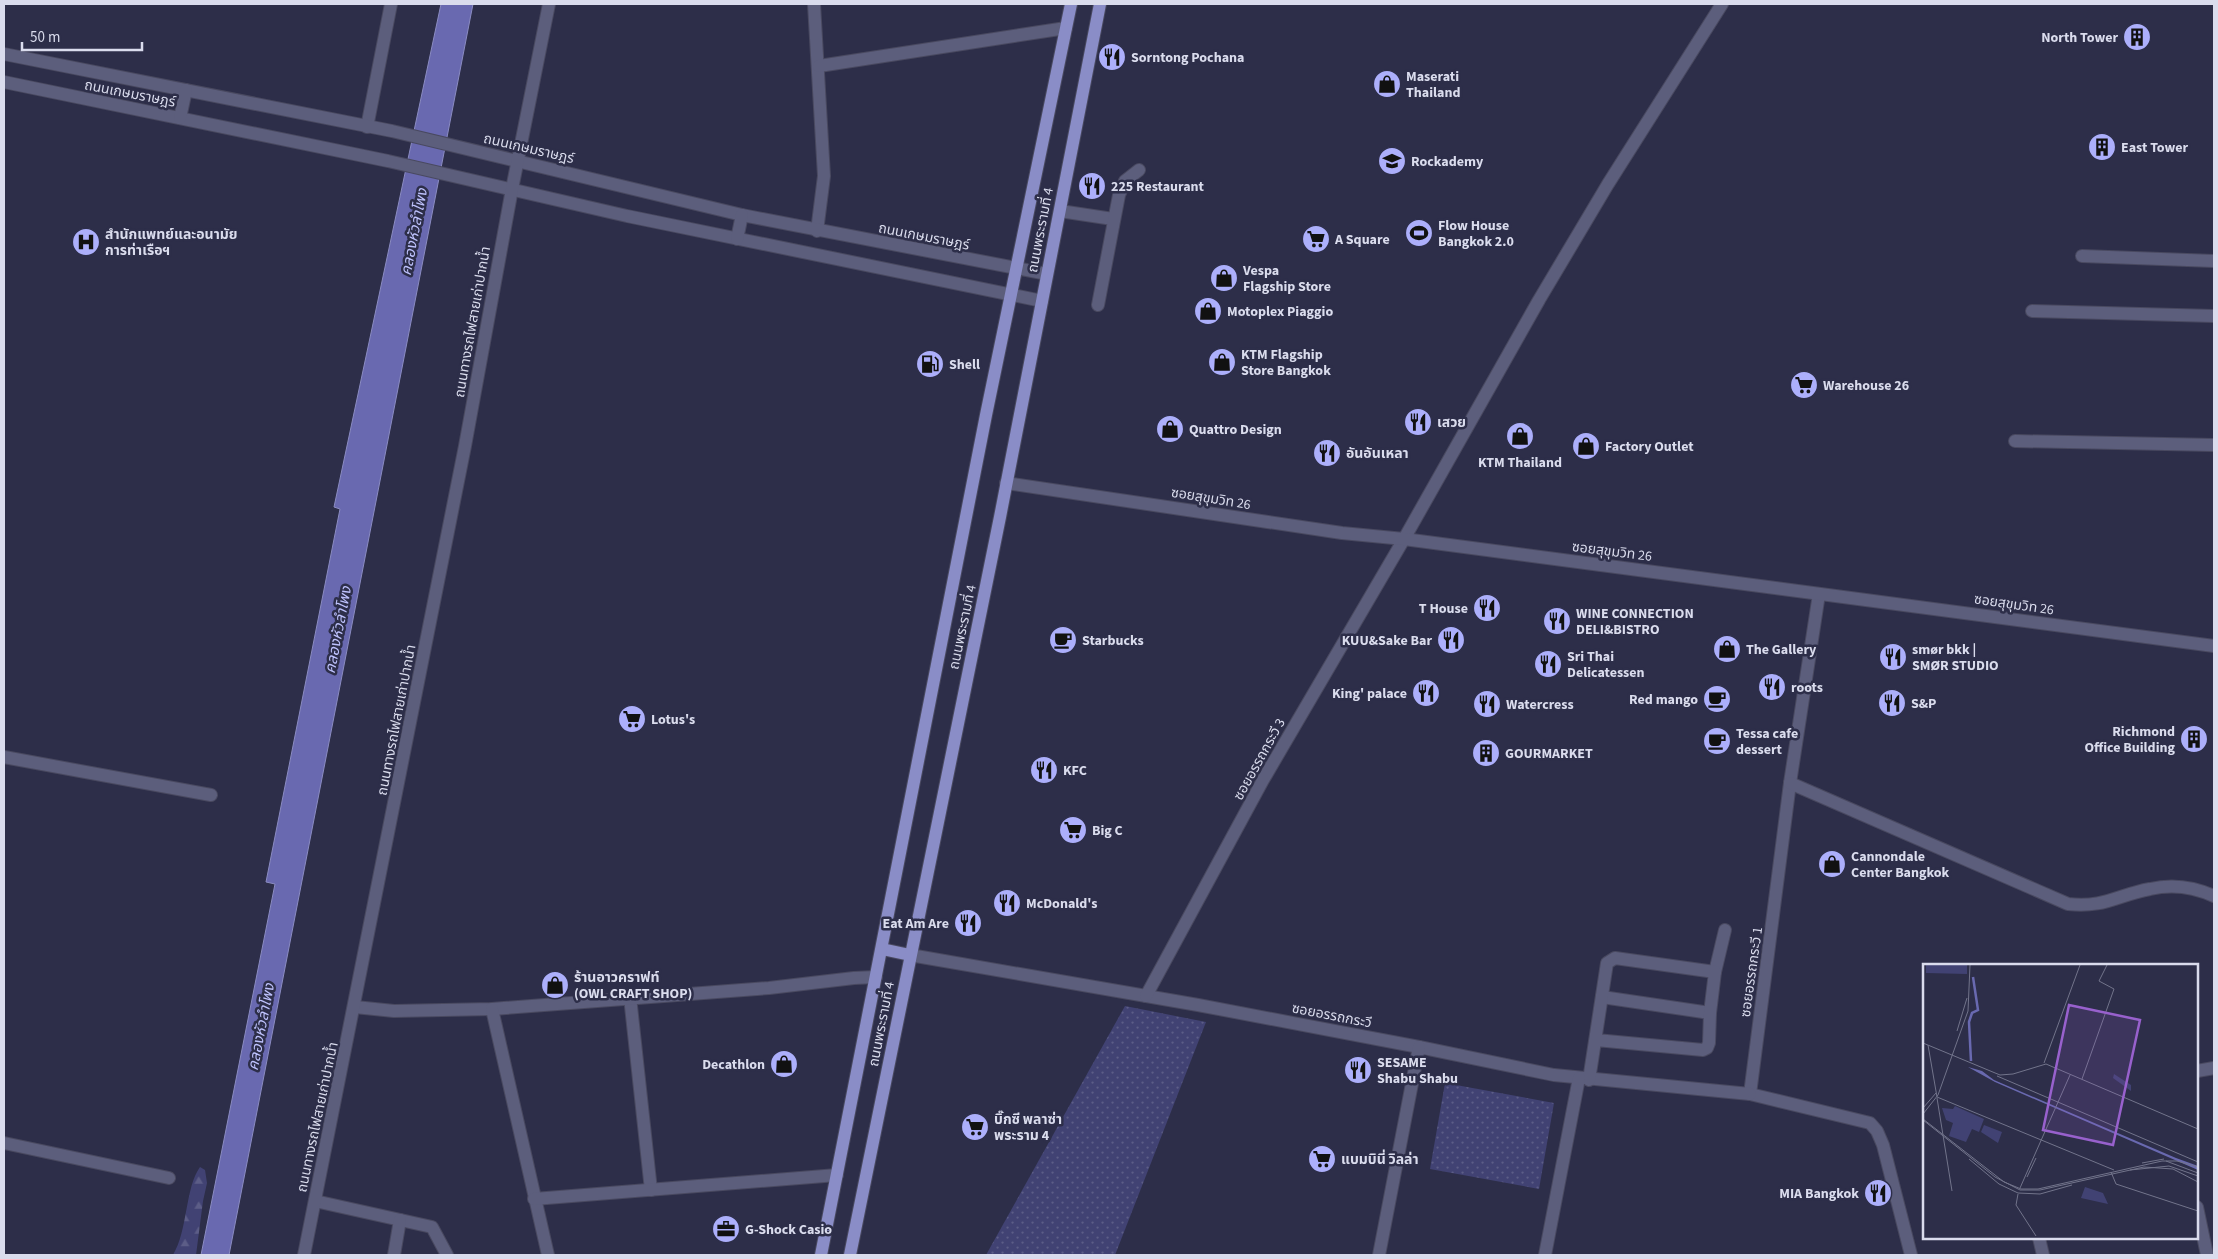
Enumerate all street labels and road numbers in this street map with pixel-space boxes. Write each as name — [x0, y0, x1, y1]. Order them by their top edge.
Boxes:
street label: ถนนเกษมราษฎร์ — [83, 75, 178, 113]
street label: ถนนเกษมราษฎร์ — [481, 129, 577, 169]
street label: ถนนพระรามที่ 4 — [1022, 186, 1059, 274]
street label: ถนนเกษมราษฎร์ — [877, 218, 972, 256]
street label: ถนนทางรถไฟสายเก่าปากน้ำ — [449, 245, 496, 399]
street label: ซอยสุขุมวิท 26 — [1170, 483, 1252, 515]
street label: ซอยสุขุมวิท 26 — [1571, 537, 1653, 567]
street label: ถนนพระรามที่ 4 — [943, 583, 982, 671]
street label: ซอยสุขุมวิท 26 — [1973, 589, 2055, 621]
street label: ถนนทางรถไฟสายเก่าปากน้ำ — [372, 643, 421, 797]
street label: ซอยอรรถกระวี 3 — [1229, 715, 1291, 804]
street label: ซอยอรรถกระวี 1 — [1736, 926, 1768, 1019]
street label: ถนนพระรามที่ 4 — [863, 980, 900, 1068]
street label: ซอยอรรถกระวี — [1290, 998, 1374, 1034]
street label: ถนนทางรถไฟสายเก่าปากน้ำ — [291, 1040, 344, 1194]

